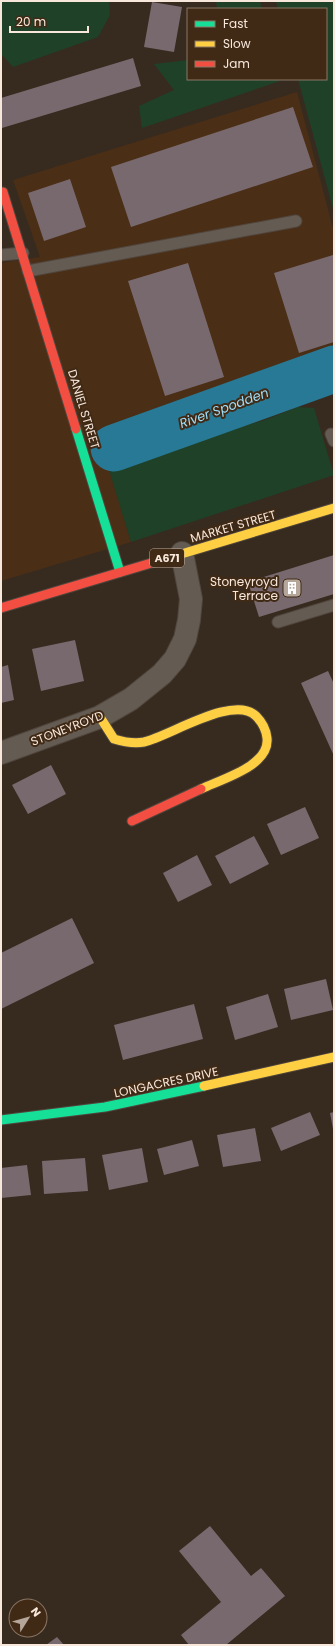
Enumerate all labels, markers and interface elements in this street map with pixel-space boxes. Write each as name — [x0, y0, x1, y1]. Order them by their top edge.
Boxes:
scale bar — [10, 8, 88, 34]
legend — [187, 8, 327, 80]
text: 20 m — [16, 13, 46, 30]
text: Fast — [223, 15, 248, 32]
text: Slow — [223, 35, 251, 52]
text: Jam — [223, 55, 250, 72]
street label: DANIEL STREET — [64, 367, 104, 451]
water label: River Spodden — [177, 383, 271, 433]
street label: MARKET STREET — [188, 506, 278, 546]
road number: A671 — [150, 549, 184, 567]
place label: Stoneyroyd Terrace — [210, 573, 278, 604]
building icon: Stoneyroyd Terrace — [281, 577, 303, 599]
street label: STONEYROYD — [28, 706, 106, 750]
street label: LONGACRES DRIVE — [112, 1063, 220, 1101]
north arrow — [8, 1598, 48, 1638]
text: N — [27, 1604, 45, 1620]

